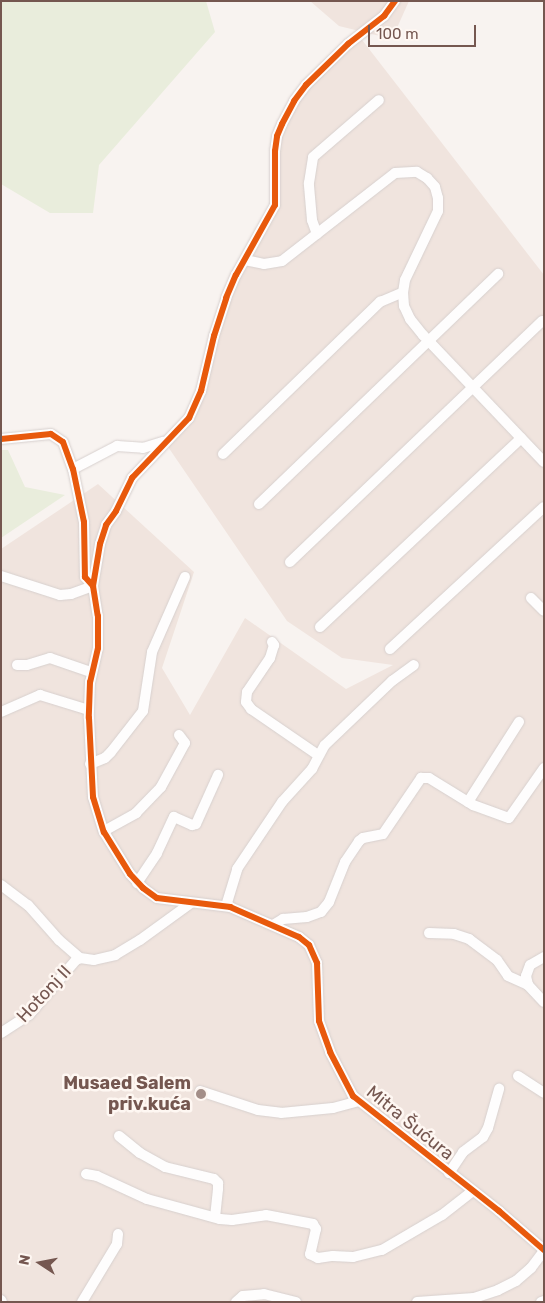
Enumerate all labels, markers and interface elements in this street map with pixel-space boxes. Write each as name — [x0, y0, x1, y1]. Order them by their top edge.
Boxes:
scale bar — [370, 15, 478, 47]
text: 100 m — [376, 25, 418, 43]
street label: Hotonj II — [12, 961, 76, 1027]
place label: Musaed Salem priv.kuća — [63, 1073, 191, 1116]
street label: Mitra Šućura — [362, 1081, 458, 1165]
marker: Musaed Salem priv.kuća — [195, 1088, 207, 1100]
north arrow — [15, 1238, 65, 1288]
text: N — [15, 1253, 34, 1267]

